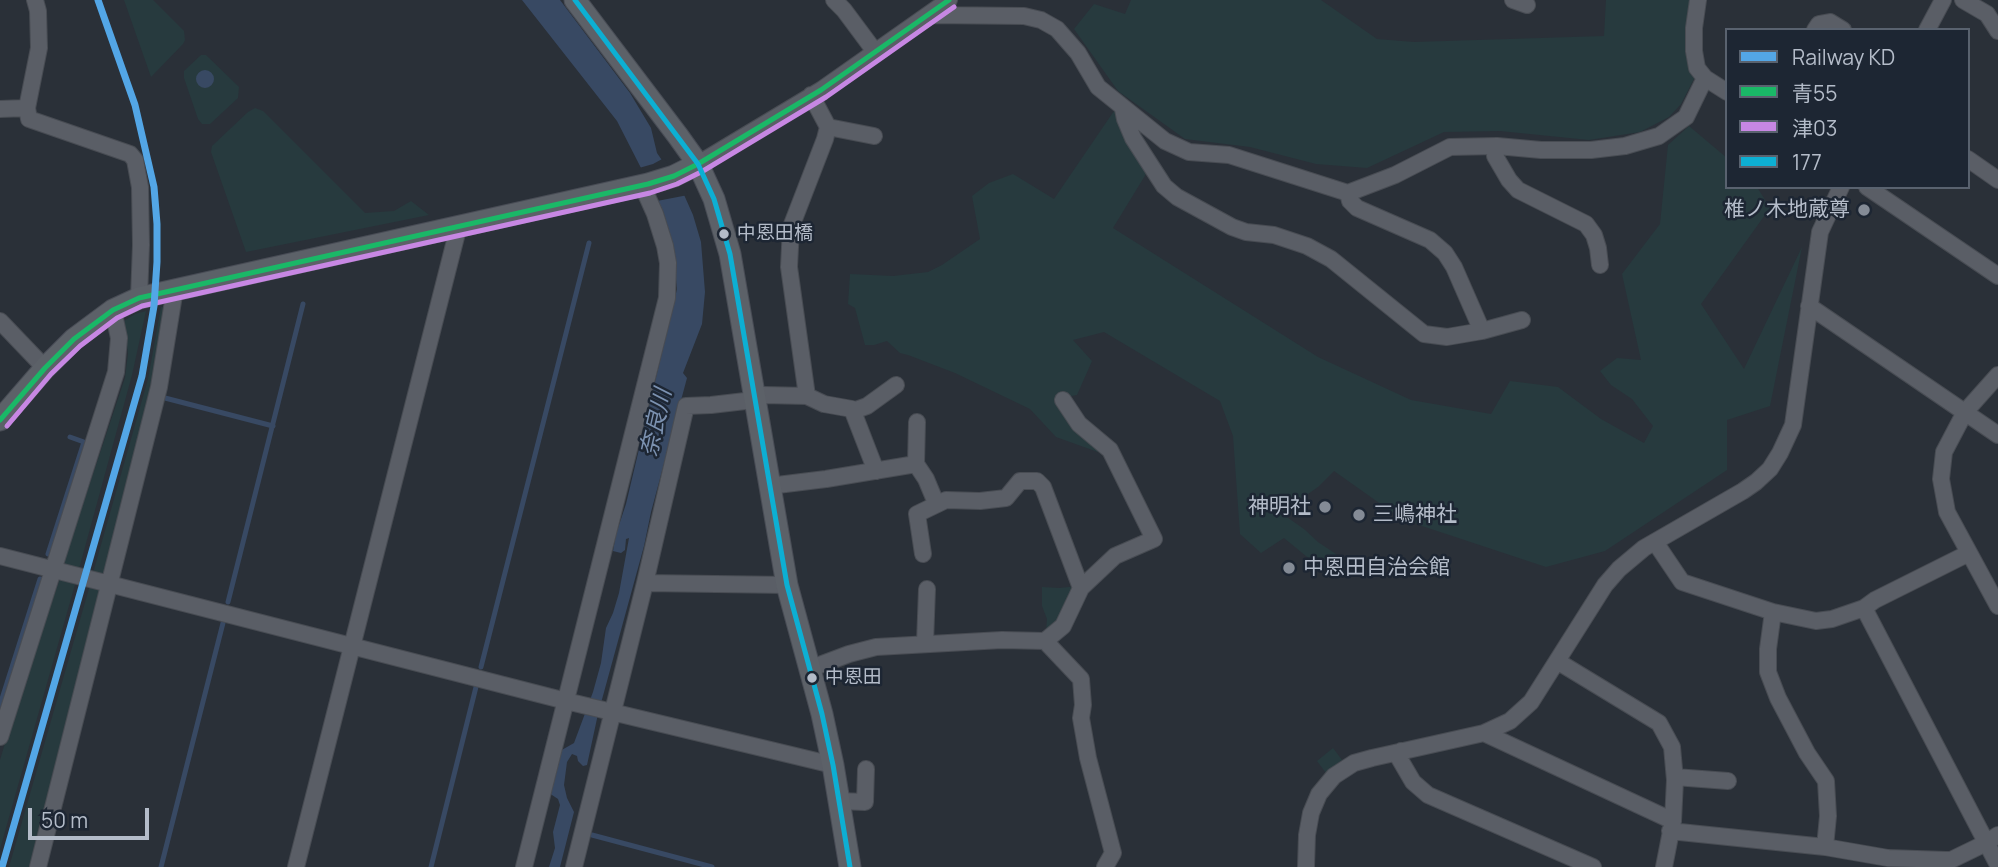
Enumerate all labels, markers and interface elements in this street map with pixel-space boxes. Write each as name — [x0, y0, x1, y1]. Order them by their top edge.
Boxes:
legend — [1725, 28, 1970, 189]
text: Railway KD — [1792, 43, 1895, 71]
text: 青55 — [1792, 79, 1837, 107]
text: 津03 — [1792, 114, 1837, 142]
text: 177 — [1792, 148, 1822, 176]
place label: 椎ノ木地蔵尊 — [1724, 197, 1850, 223]
marker: 椎ノ木地蔵尊 — [1856, 202, 1872, 218]
place label: 中恩田橋 — [737, 223, 813, 245]
marker: 中恩田橋 — [717, 227, 731, 241]
water label: 奈良川 — [636, 386, 678, 460]
place label: 神明社 — [1248, 494, 1311, 520]
marker: 神明社 — [1317, 499, 1333, 515]
place label: 三嶋神社 — [1373, 502, 1457, 528]
marker: 三嶋神社 — [1351, 507, 1367, 523]
place label: 中恩田自治会館 — [1303, 555, 1450, 581]
marker: 中恩田自治会館 — [1281, 560, 1297, 576]
place label: 中恩田 — [825, 667, 882, 689]
marker: 中恩田 — [805, 671, 819, 685]
scale bar — [32, 794, 152, 838]
text: 50 m — [41, 806, 88, 834]

